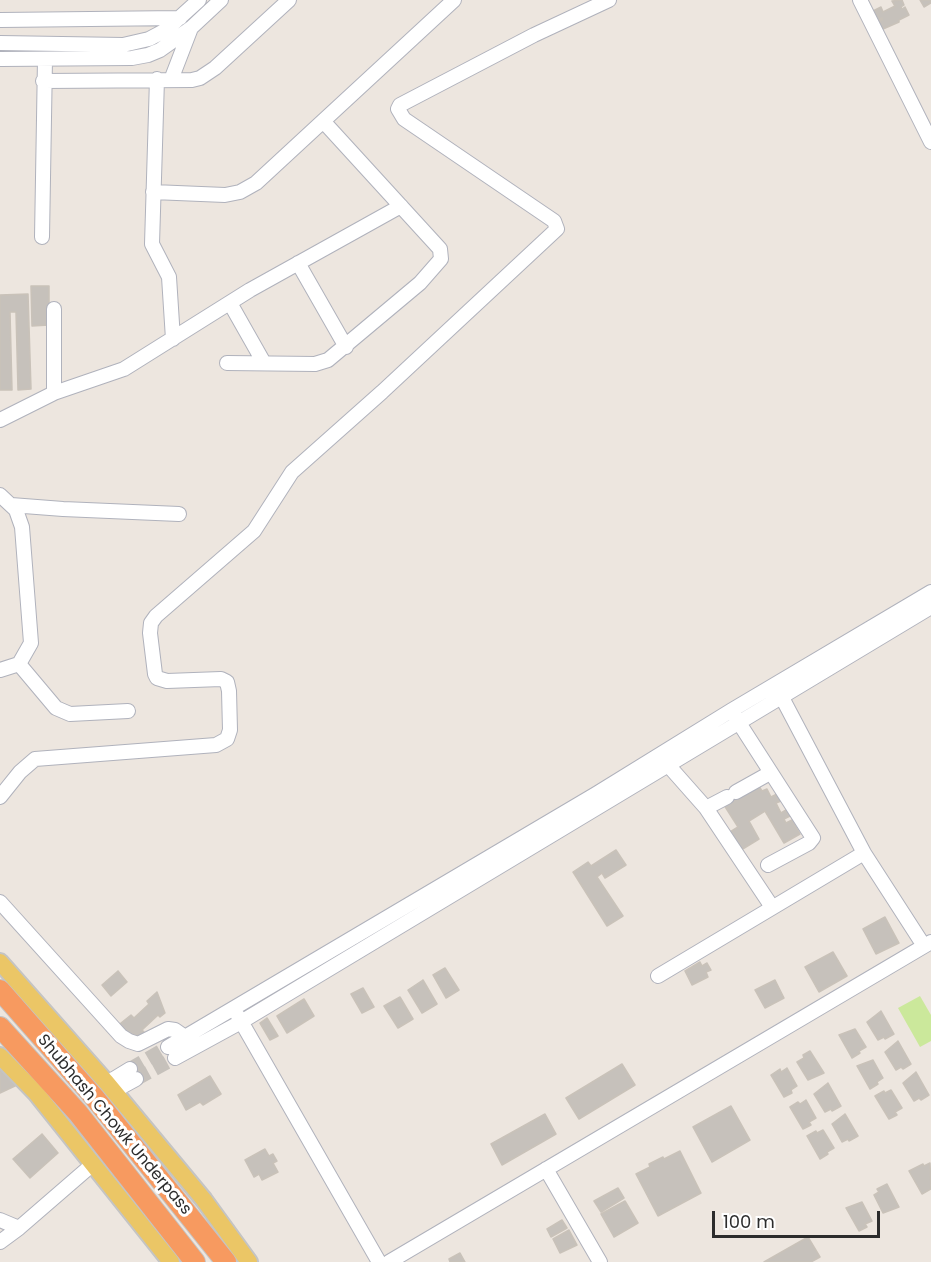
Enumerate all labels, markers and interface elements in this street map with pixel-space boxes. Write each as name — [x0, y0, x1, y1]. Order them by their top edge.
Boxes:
street label: Shubhash Chowk Underpass — [33, 1031, 195, 1219]
scale bar — [715, 1199, 883, 1237]
text: 100 m — [723, 1209, 775, 1234]

